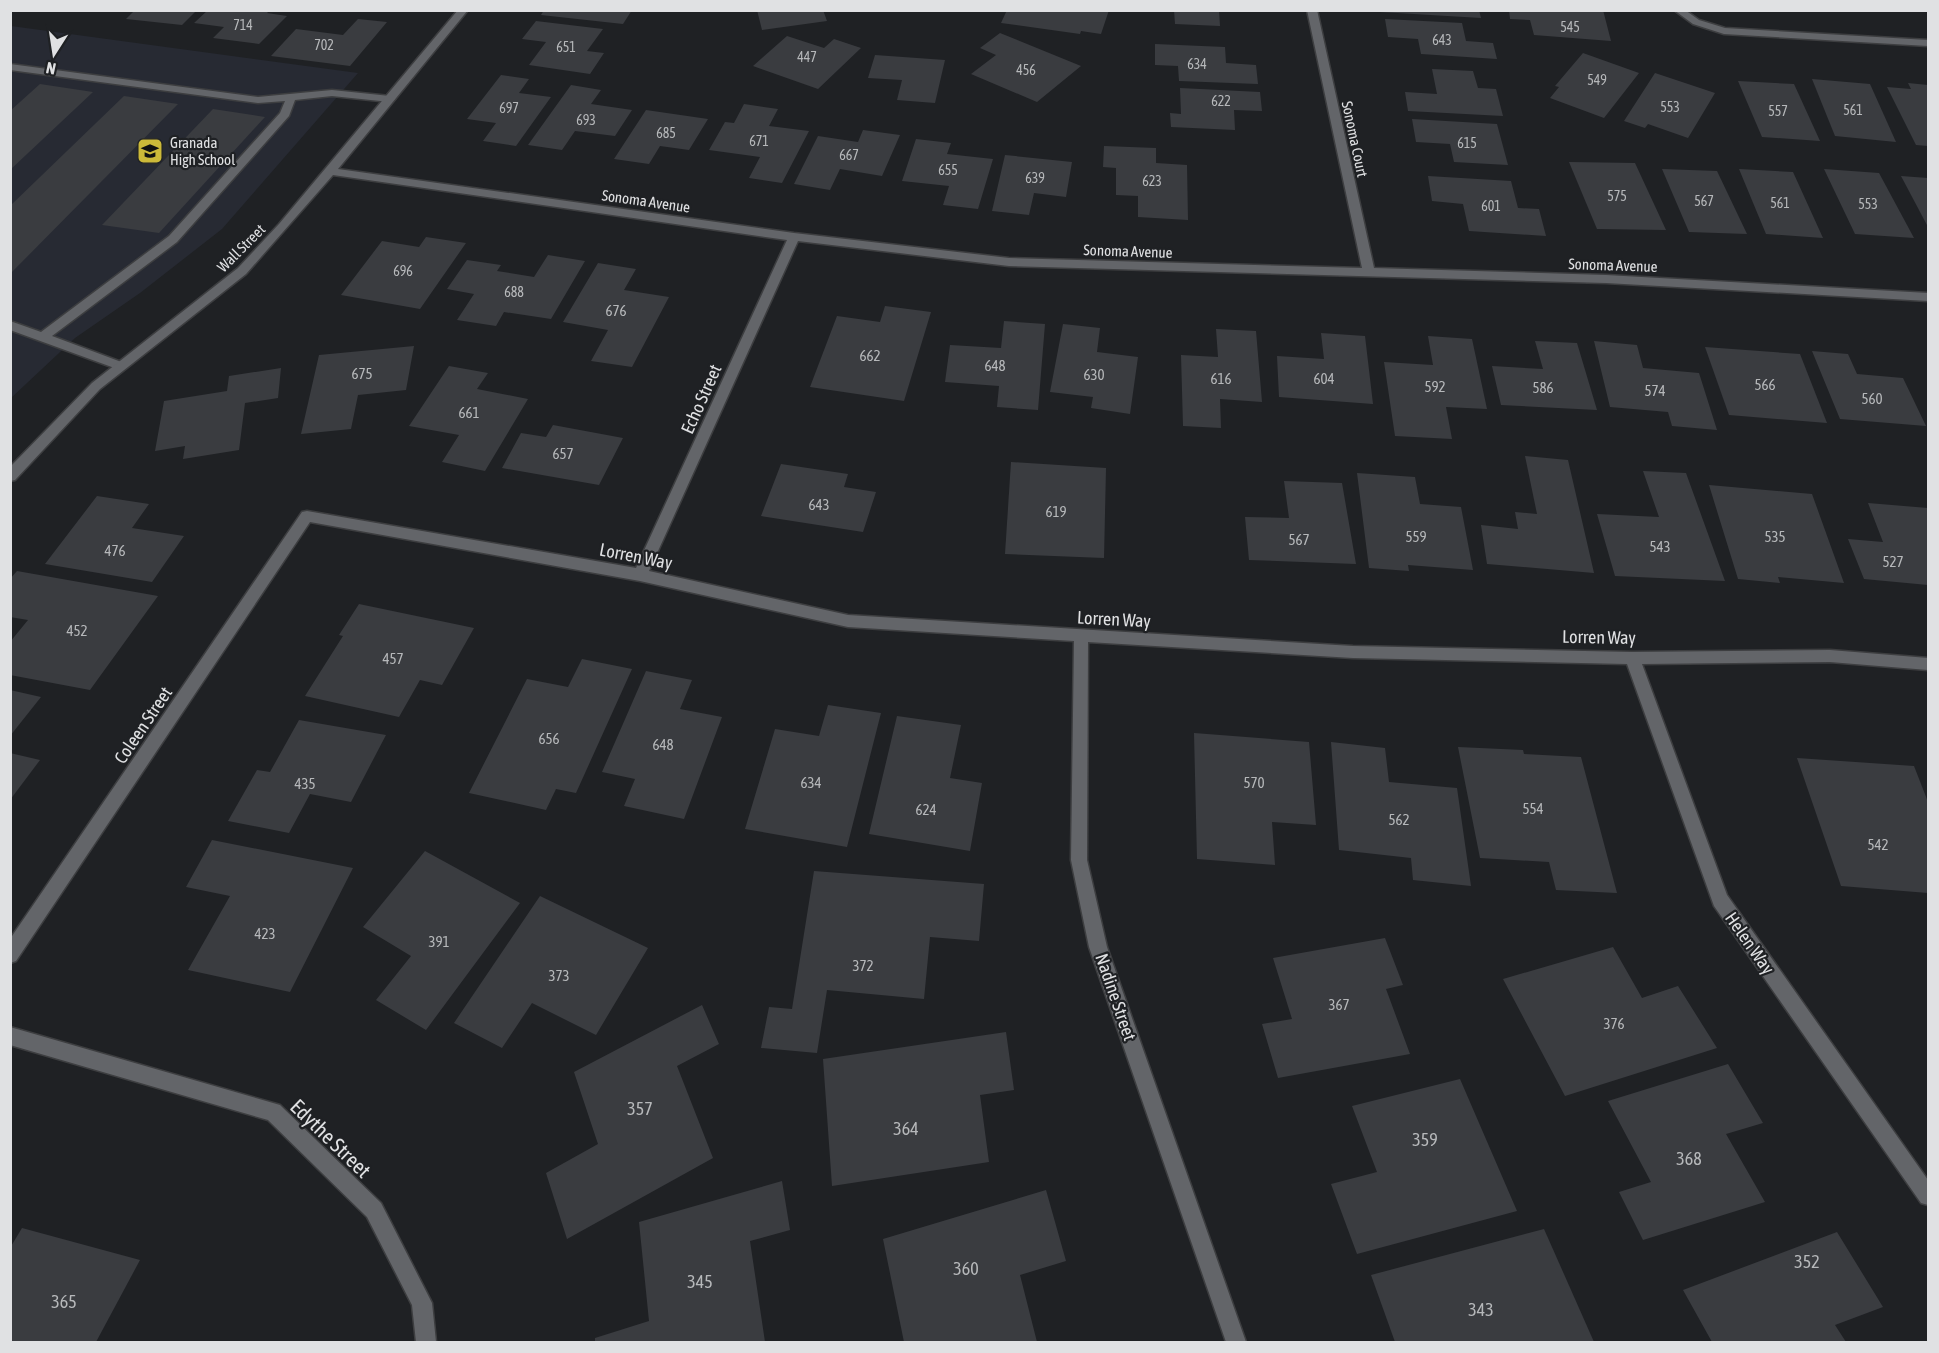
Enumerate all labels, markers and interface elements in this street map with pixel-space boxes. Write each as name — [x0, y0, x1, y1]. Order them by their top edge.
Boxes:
house number: 714 — [233, 17, 253, 33]
house number: 545 — [1560, 19, 1580, 35]
north arrow — [24, 24, 84, 84]
house number: 643 — [1432, 32, 1452, 48]
house number: 702 — [314, 37, 334, 53]
house number: 651 — [556, 39, 576, 55]
house number: 447 — [797, 49, 817, 65]
house number: 634 — [1187, 56, 1207, 72]
text: N — [44, 59, 57, 78]
house number: 456 — [1016, 62, 1036, 78]
house number: 549 — [1587, 72, 1607, 88]
house number: 622 — [1211, 93, 1231, 109]
street label: Sonoma Court — [1339, 99, 1371, 179]
house number: 553 — [1660, 99, 1680, 115]
house number: 697 — [499, 100, 519, 116]
house number: 561 — [1843, 102, 1863, 118]
house number: 557 — [1768, 103, 1788, 119]
house number: 693 — [576, 112, 596, 128]
house number: 685 — [656, 125, 676, 141]
house number: 671 — [749, 133, 769, 149]
place label: Granada High School — [170, 134, 235, 168]
house number: 615 — [1457, 135, 1477, 151]
school or university icon: Granada High School — [135, 136, 165, 166]
house number: 667 — [839, 147, 859, 163]
house number: 655 — [938, 162, 958, 178]
house number: 639 — [1025, 170, 1045, 186]
house number: 623 — [1142, 173, 1162, 189]
street label: Sonoma Avenue — [601, 186, 691, 216]
house number: 575 — [1607, 188, 1627, 204]
house number: 567 — [1694, 193, 1714, 209]
house number: 561 — [1770, 195, 1790, 211]
house number: 553 — [1858, 196, 1878, 212]
house number: 601 — [1481, 198, 1501, 214]
street label: Wall Street — [214, 221, 268, 275]
street label: Sonoma Avenue — [1083, 241, 1173, 261]
street label: Sonoma Avenue — [1568, 255, 1658, 275]
house number: 696 — [393, 263, 413, 279]
house number: 688 — [504, 284, 524, 300]
house number: 676 — [605, 302, 627, 319]
house number: 662 — [859, 347, 881, 364]
house number: 648 — [984, 357, 1006, 374]
street label: Echo Street — [676, 361, 726, 437]
house number: 675 — [351, 365, 373, 382]
house number: 630 — [1083, 366, 1105, 383]
house number: 616 — [1210, 370, 1232, 387]
house number: 604 — [1313, 370, 1335, 387]
house number: 566 — [1754, 376, 1776, 393]
house number: 592 — [1424, 378, 1446, 395]
house number: 586 — [1532, 379, 1554, 396]
house number: 574 — [1644, 382, 1666, 399]
house number: 560 — [1861, 390, 1883, 407]
house number: 661 — [458, 404, 480, 421]
house number: 657 — [552, 445, 574, 462]
house number: 643 — [808, 496, 830, 513]
house number: 619 — [1045, 503, 1067, 520]
house number: 559 — [1405, 528, 1427, 545]
house number: 535 — [1764, 528, 1786, 545]
house number: 567 — [1288, 531, 1310, 548]
house number: 543 — [1649, 538, 1671, 555]
street label: Lorren Way — [598, 539, 674, 573]
house number: 476 — [104, 542, 126, 559]
house number: 527 — [1882, 553, 1904, 570]
street label: Lorren Way — [1077, 607, 1151, 631]
house number: 452 — [66, 622, 88, 639]
street label: Lorren Way — [1562, 626, 1636, 648]
house number: 457 — [382, 650, 404, 667]
street label: Coleen Street — [110, 683, 176, 767]
house number: 656 — [538, 730, 560, 747]
house number: 648 — [652, 736, 674, 753]
house number: 634 — [800, 774, 822, 791]
house number: 570 — [1243, 774, 1265, 791]
house number: 435 — [294, 775, 316, 792]
house number: 554 — [1522, 800, 1544, 817]
house number: 624 — [915, 801, 937, 818]
house number: 562 — [1388, 811, 1410, 828]
house number: 542 — [1867, 836, 1889, 853]
street label: Helen Way — [1721, 908, 1779, 978]
house number: 423 — [254, 925, 276, 942]
house number: 391 — [428, 933, 450, 950]
street label: Nadine Street — [1091, 951, 1141, 1043]
house number: 372 — [852, 957, 874, 974]
house number: 373 — [548, 967, 570, 984]
house number: 367 — [1328, 996, 1350, 1013]
house number: 376 — [1603, 1015, 1625, 1032]
street label: Edythe Street — [286, 1094, 376, 1182]
house number: 357 — [627, 1098, 653, 1119]
house number: 364 — [893, 1118, 919, 1139]
house number: 359 — [1412, 1129, 1438, 1150]
house number: 368 — [1676, 1148, 1702, 1169]
house number: 352 — [1794, 1251, 1820, 1272]
house number: 360 — [953, 1258, 979, 1279]
house number: 345 — [687, 1271, 713, 1292]
house number: 365 — [51, 1291, 77, 1312]
house number: 343 — [1468, 1299, 1494, 1320]

